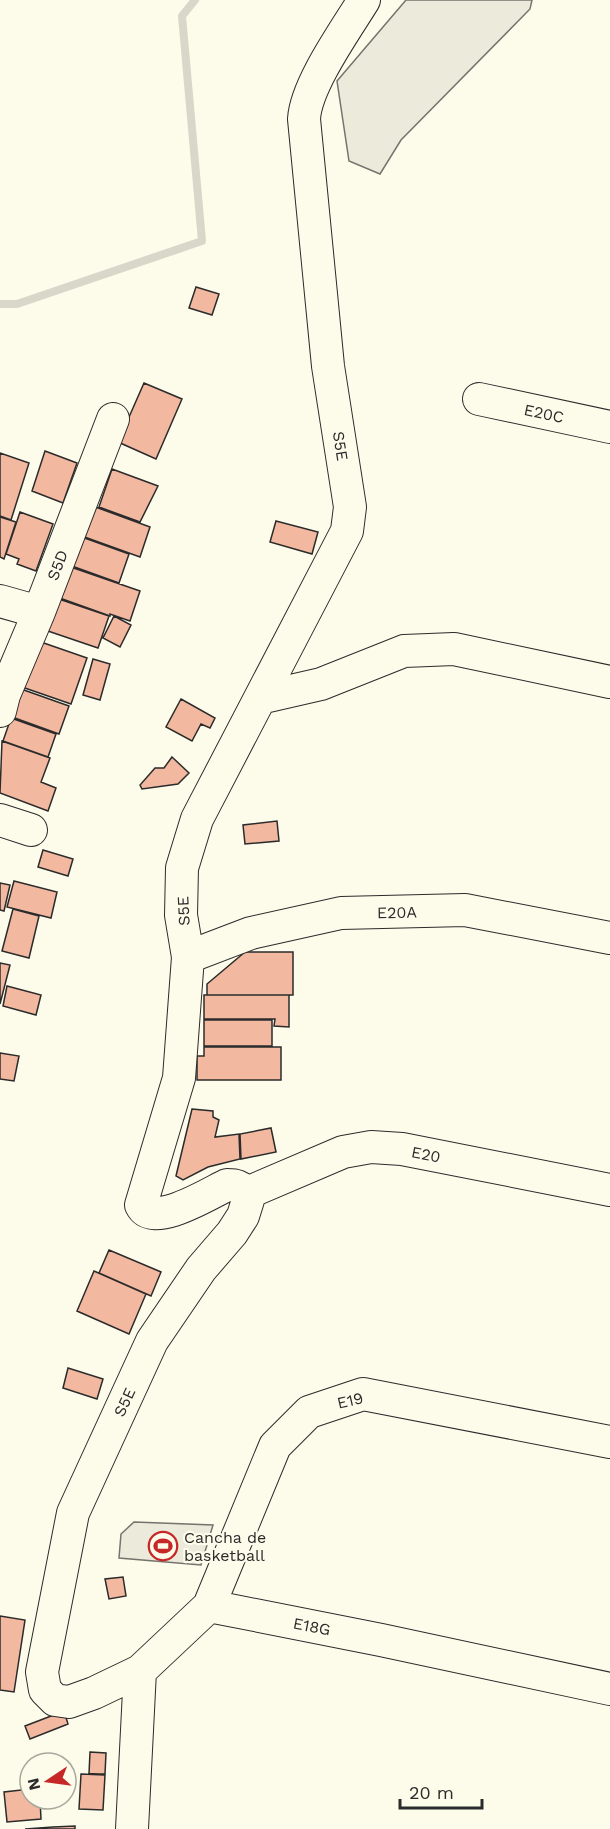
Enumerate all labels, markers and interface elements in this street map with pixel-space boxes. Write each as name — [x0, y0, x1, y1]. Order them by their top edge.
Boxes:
street label: E20C — [522, 400, 566, 427]
street label: S5E — [329, 430, 352, 462]
street label: S5D — [43, 547, 72, 583]
street label: S5E — [173, 896, 194, 926]
street label: E20A — [377, 903, 418, 922]
street label: E20 — [410, 1142, 442, 1167]
street label: S5E — [110, 1385, 139, 1420]
street label: E19 — [335, 1388, 365, 1413]
place label: Cancha de basketball — [184, 1528, 266, 1565]
sports icon: Cancha de basketball — [147, 1530, 179, 1562]
street label: E18G — [291, 1614, 332, 1639]
north arrow — [18, 1751, 78, 1811]
scale bar — [400, 1772, 482, 1810]
text: N — [23, 1776, 44, 1792]
text: 20 m — [409, 1782, 454, 1803]

